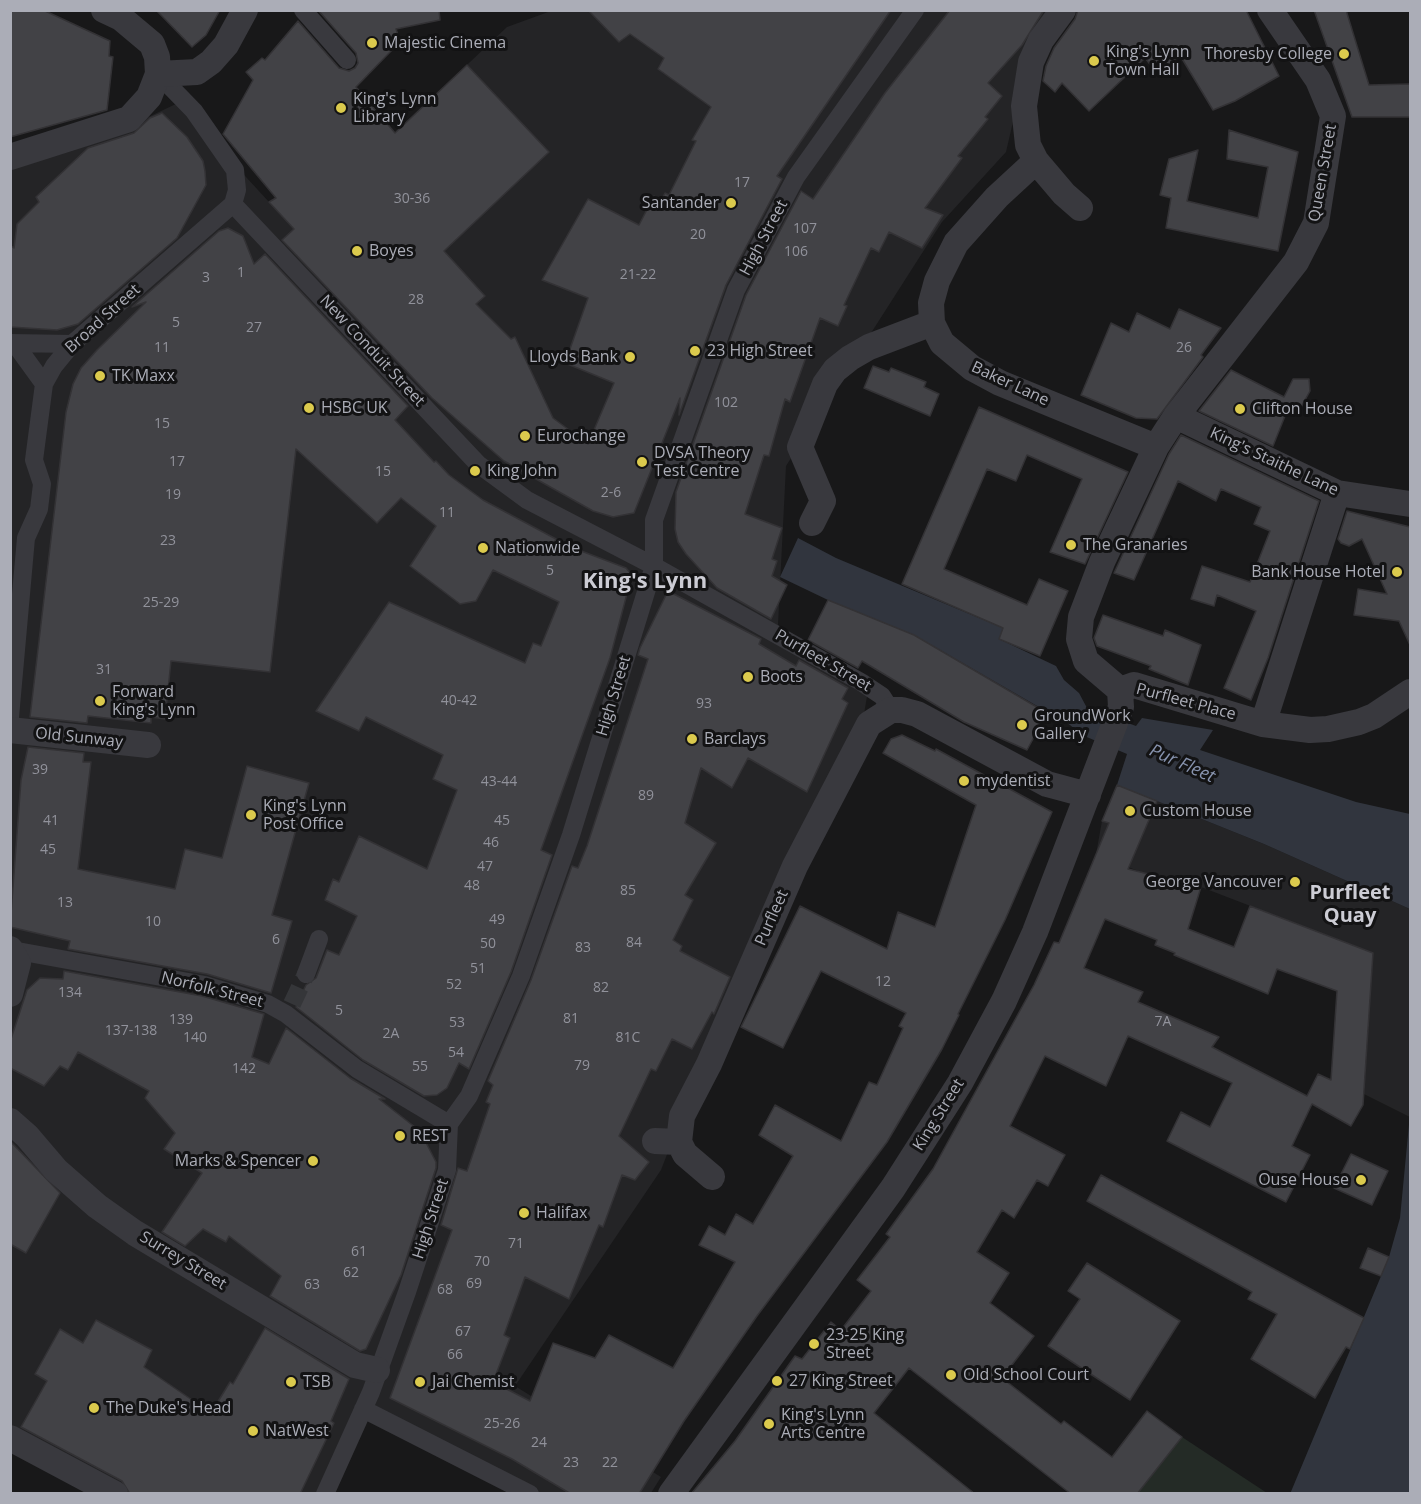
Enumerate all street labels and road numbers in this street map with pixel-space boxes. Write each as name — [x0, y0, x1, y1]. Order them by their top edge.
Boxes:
street label: Queen Street — [1305, 123, 1341, 223]
street label: High Street — [736, 197, 792, 279]
street label: Broad Street — [62, 280, 144, 358]
street label: New Conduit Street — [315, 291, 429, 411]
street label: Baker Lane — [968, 358, 1052, 410]
street label: King's Staithe Lane — [1207, 424, 1341, 500]
street label: Purfleet Street — [771, 626, 875, 696]
street label: High Street — [593, 653, 635, 739]
street label: Purfleet Place — [1134, 679, 1238, 725]
street label: Old Sunway — [34, 724, 124, 752]
street label: Purfleet — [751, 887, 793, 949]
street label: Norfolk Street — [159, 968, 265, 1012]
street label: King Street — [909, 1075, 969, 1155]
street label: High Street — [409, 1176, 453, 1262]
street label: Surrey Street — [136, 1228, 230, 1294]

